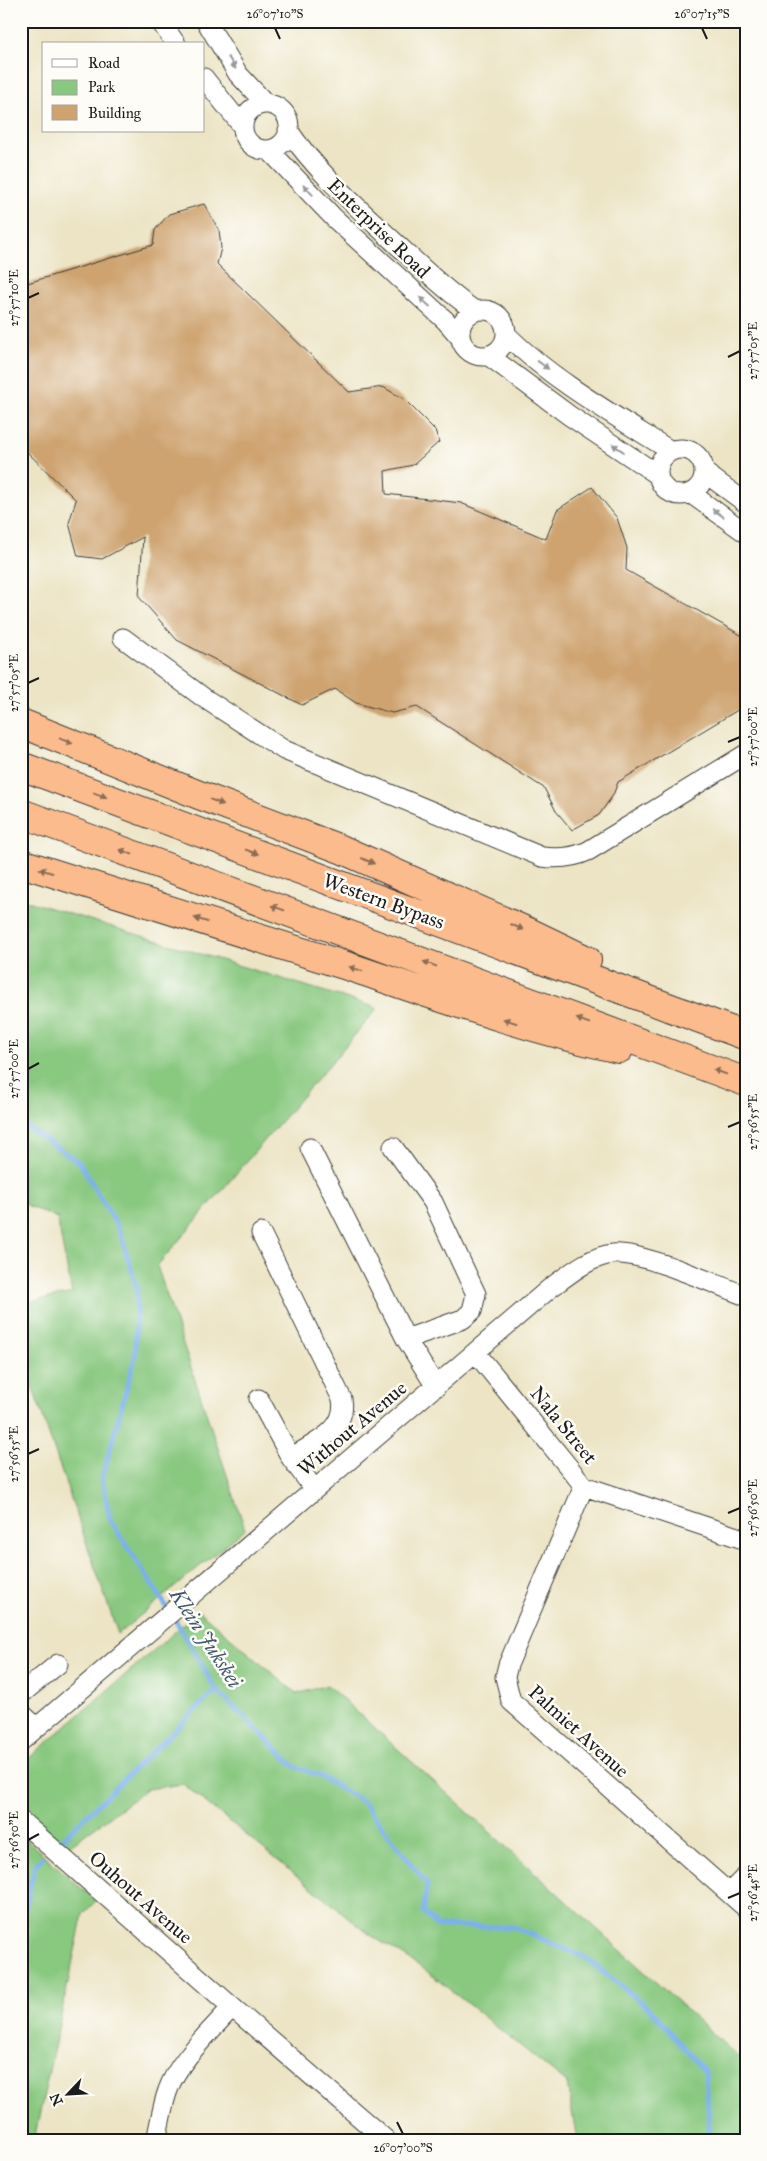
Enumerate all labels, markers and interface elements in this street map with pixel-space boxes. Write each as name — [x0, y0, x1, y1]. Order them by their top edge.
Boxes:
text: 26°07'10"S — [247, 7, 304, 21]
text: 26°07'15"S — [674, 7, 730, 21]
legend — [42, 42, 205, 132]
text: Road — [88, 54, 120, 72]
one-way arrow — [227, 56, 236, 69]
text: Park — [88, 78, 115, 96]
text: Building — [88, 104, 142, 122]
street label: Enterprise Road — [323, 173, 435, 283]
one-way arrow — [302, 185, 314, 197]
text: 27°57'10"E — [7, 269, 21, 327]
one-way arrow — [420, 296, 432, 308]
text: 27°57'05"E — [746, 322, 760, 380]
one-way arrow — [536, 360, 550, 370]
one-way arrow — [611, 443, 624, 453]
one-way arrow — [711, 508, 725, 518]
text: 27°57'05"E — [7, 654, 21, 712]
text: 27°57'00"E — [746, 707, 760, 767]
one-way arrow — [59, 738, 74, 745]
one-way arrow — [93, 791, 108, 799]
one-way arrow — [210, 798, 224, 806]
one-way arrow — [118, 848, 133, 855]
one-way arrow — [245, 848, 260, 856]
one-way arrow — [361, 857, 375, 865]
one-way arrow — [39, 867, 54, 874]
street label: Western Bypass — [320, 868, 448, 934]
one-way arrow — [270, 904, 285, 912]
one-way arrow — [194, 916, 209, 923]
one-way arrow — [510, 923, 524, 931]
one-way arrow — [423, 960, 438, 968]
one-way arrow — [348, 965, 363, 973]
one-way arrow — [503, 1016, 518, 1024]
one-way arrow — [575, 1017, 590, 1025]
text: 27°57'00"E — [7, 1039, 21, 1099]
one-way arrow — [712, 1068, 727, 1076]
text: 27°56'55"E — [746, 1093, 760, 1150]
street label: Without Avenue — [293, 1375, 411, 1481]
street label: Nala Street — [525, 1381, 603, 1469]
text: 27°56'55"E — [7, 1425, 21, 1482]
text: 27°56'50"E — [746, 1479, 760, 1537]
water label: Klein Jukskei — [164, 1582, 248, 1693]
street label: Palmiet Avenue — [524, 1680, 634, 1782]
text: 27°56'50"E — [7, 1811, 21, 1869]
street label: Ouhout Avenue — [84, 1846, 198, 1948]
text: 27°56'45"E — [746, 1864, 760, 1922]
north arrow — [42, 2068, 92, 2118]
text: N — [46, 2090, 67, 2108]
text: 26°07'00"S — [373, 2141, 433, 2155]

